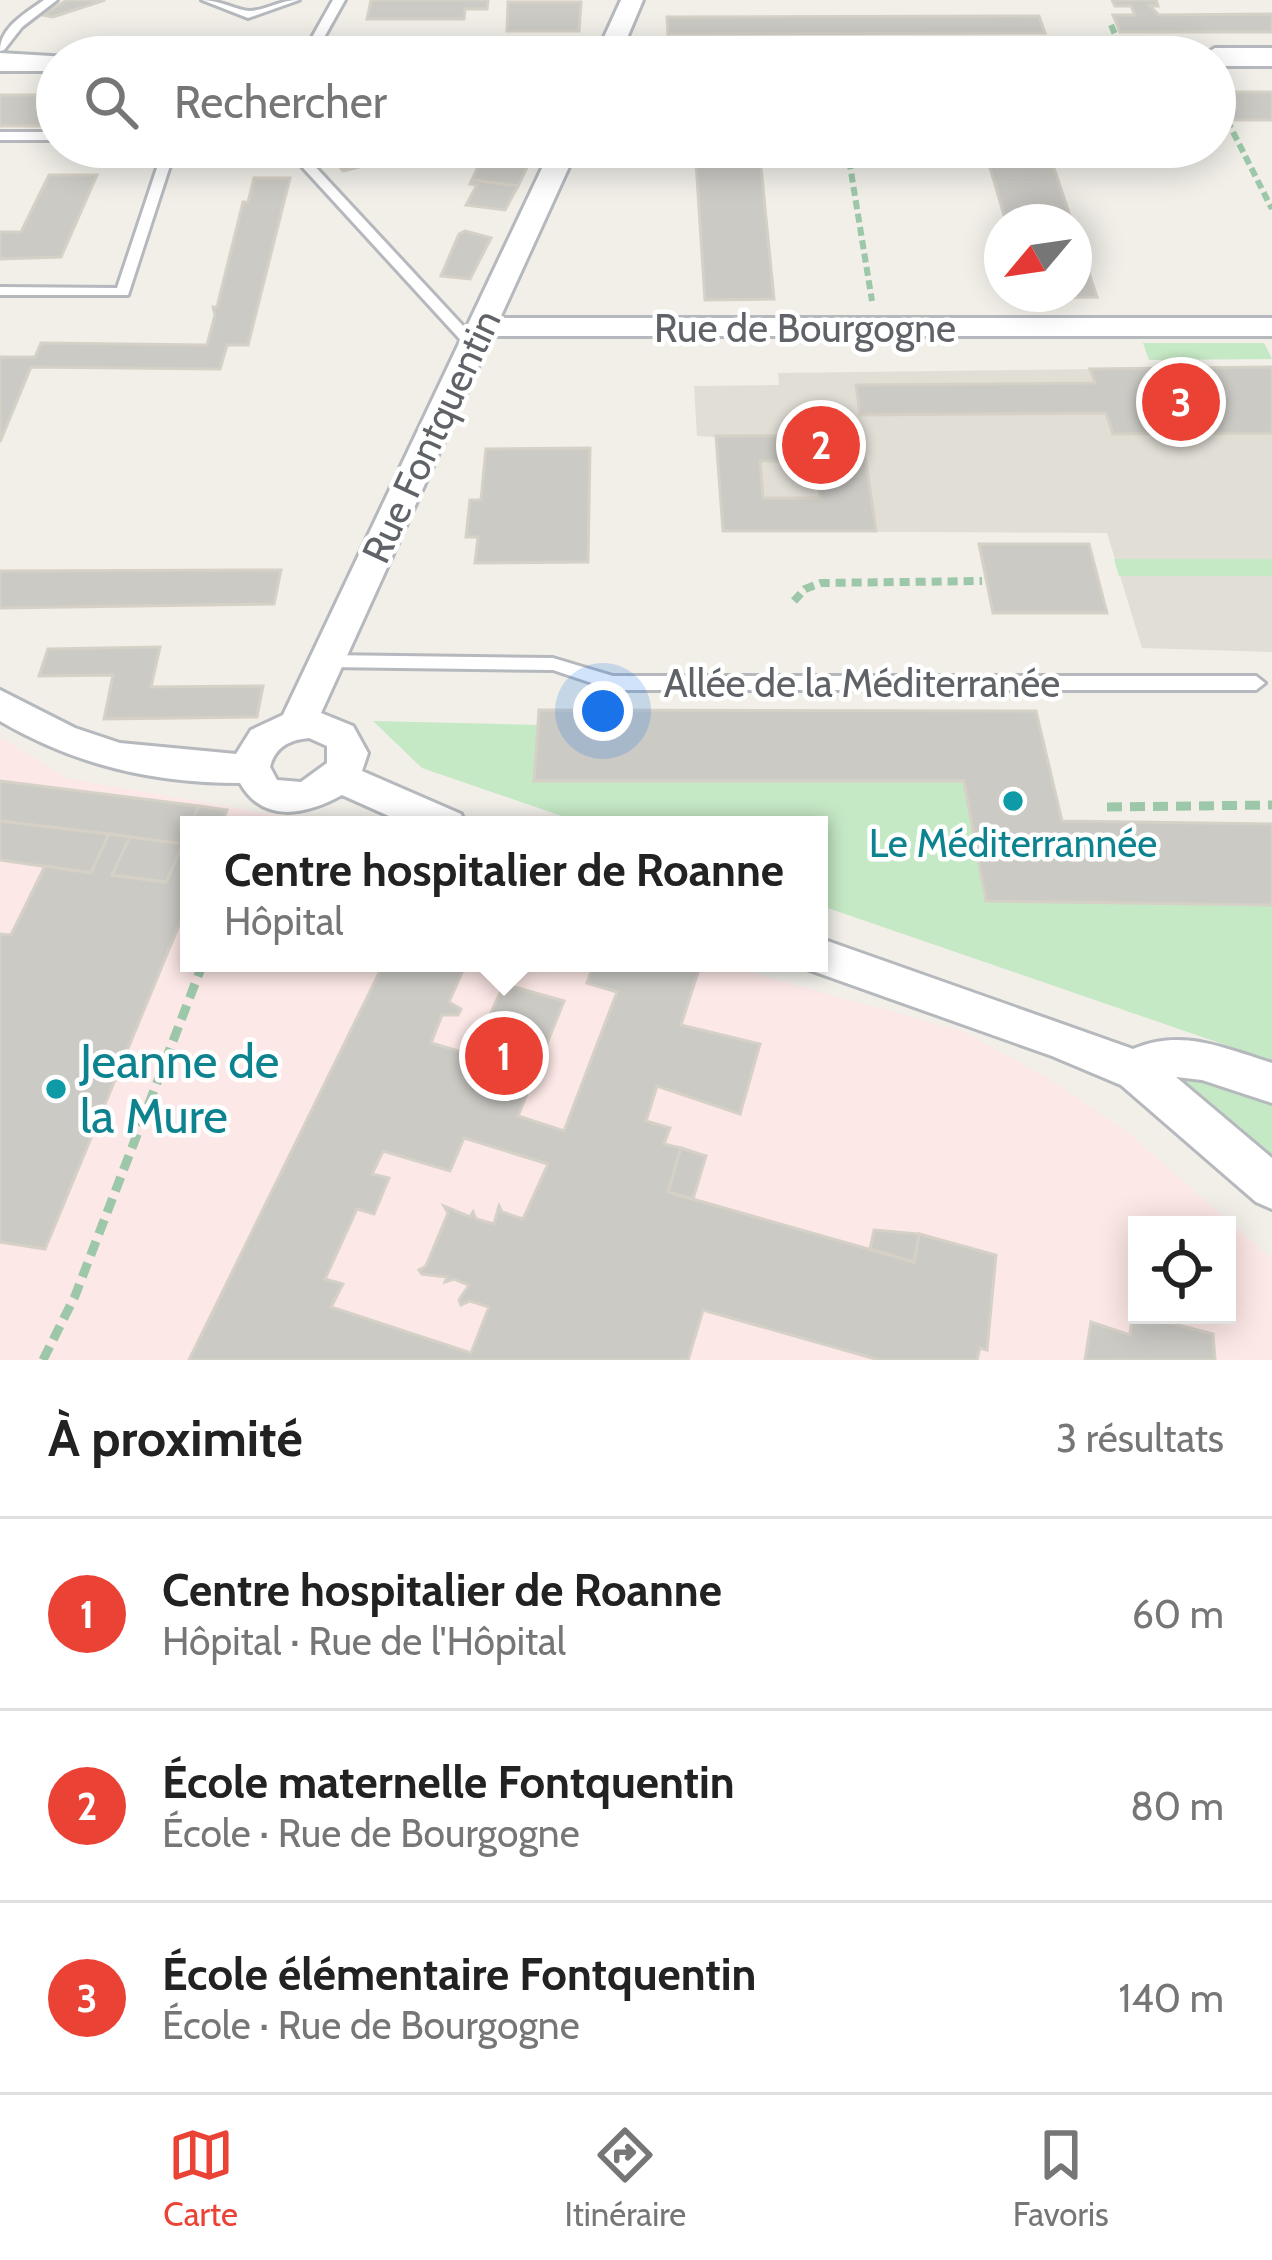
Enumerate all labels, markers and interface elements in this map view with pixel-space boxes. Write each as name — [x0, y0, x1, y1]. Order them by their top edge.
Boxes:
search box — [36, 36, 1236, 168]
icon: search — [78, 69, 144, 135]
text: Rechercher — [174, 75, 387, 129]
north arrow — [984, 204, 1092, 312]
street label: Rue Fontquentin — [351, 302, 511, 570]
street label: Rue de Bourgogne — [654, 304, 956, 352]
pin: 3 — [1142, 357, 1220, 447]
pin: 2 — [782, 400, 860, 490]
street label: Allée de la Méditerranée — [664, 659, 1060, 707]
your location — [573, 681, 633, 741]
marker: Le Méditerrannée — [1000, 788, 1026, 814]
popup — [180, 816, 828, 972]
place label: Le Méditerrannée — [869, 819, 1157, 867]
text: Centre hospitalier de Roanne — [224, 843, 784, 897]
text: Hôpital — [224, 897, 344, 945]
pin: 1 — [465, 1011, 543, 1101]
place label: Jeanne de la Mure — [79, 1032, 279, 1145]
marker: Jeanne de la Mure — [43, 1076, 69, 1102]
map controls — [1128, 1216, 1236, 1324]
button: locate — [1128, 1216, 1236, 1324]
text: À proximité — [48, 1407, 303, 1469]
text: 3 résultats — [1056, 1414, 1224, 1462]
text: Centre hospitalier de Roanne — [162, 1563, 722, 1617]
text: 1 — [80, 1590, 94, 1638]
text: 60 m — [1132, 1590, 1224, 1638]
text: Hôpital · Rue de l'Hôpital — [162, 1617, 566, 1665]
text: École maternelle Fontquentin — [162, 1755, 735, 1809]
text: 2 — [77, 1782, 97, 1830]
text: 80 m — [1130, 1782, 1224, 1830]
text: École · Rue de Bourgogne — [162, 1809, 580, 1857]
text: École élémentaire Fontquentin — [162, 1947, 756, 2001]
text: 3 — [76, 1974, 98, 2022]
text: 140 m — [1119, 1974, 1224, 2022]
text: École · Rue de Bourgogne — [162, 2001, 580, 2049]
tab: Carte — [163, 2122, 238, 2234]
tab: Itinéraire — [565, 2122, 686, 2234]
tab: Favoris — [1013, 2122, 1109, 2234]

